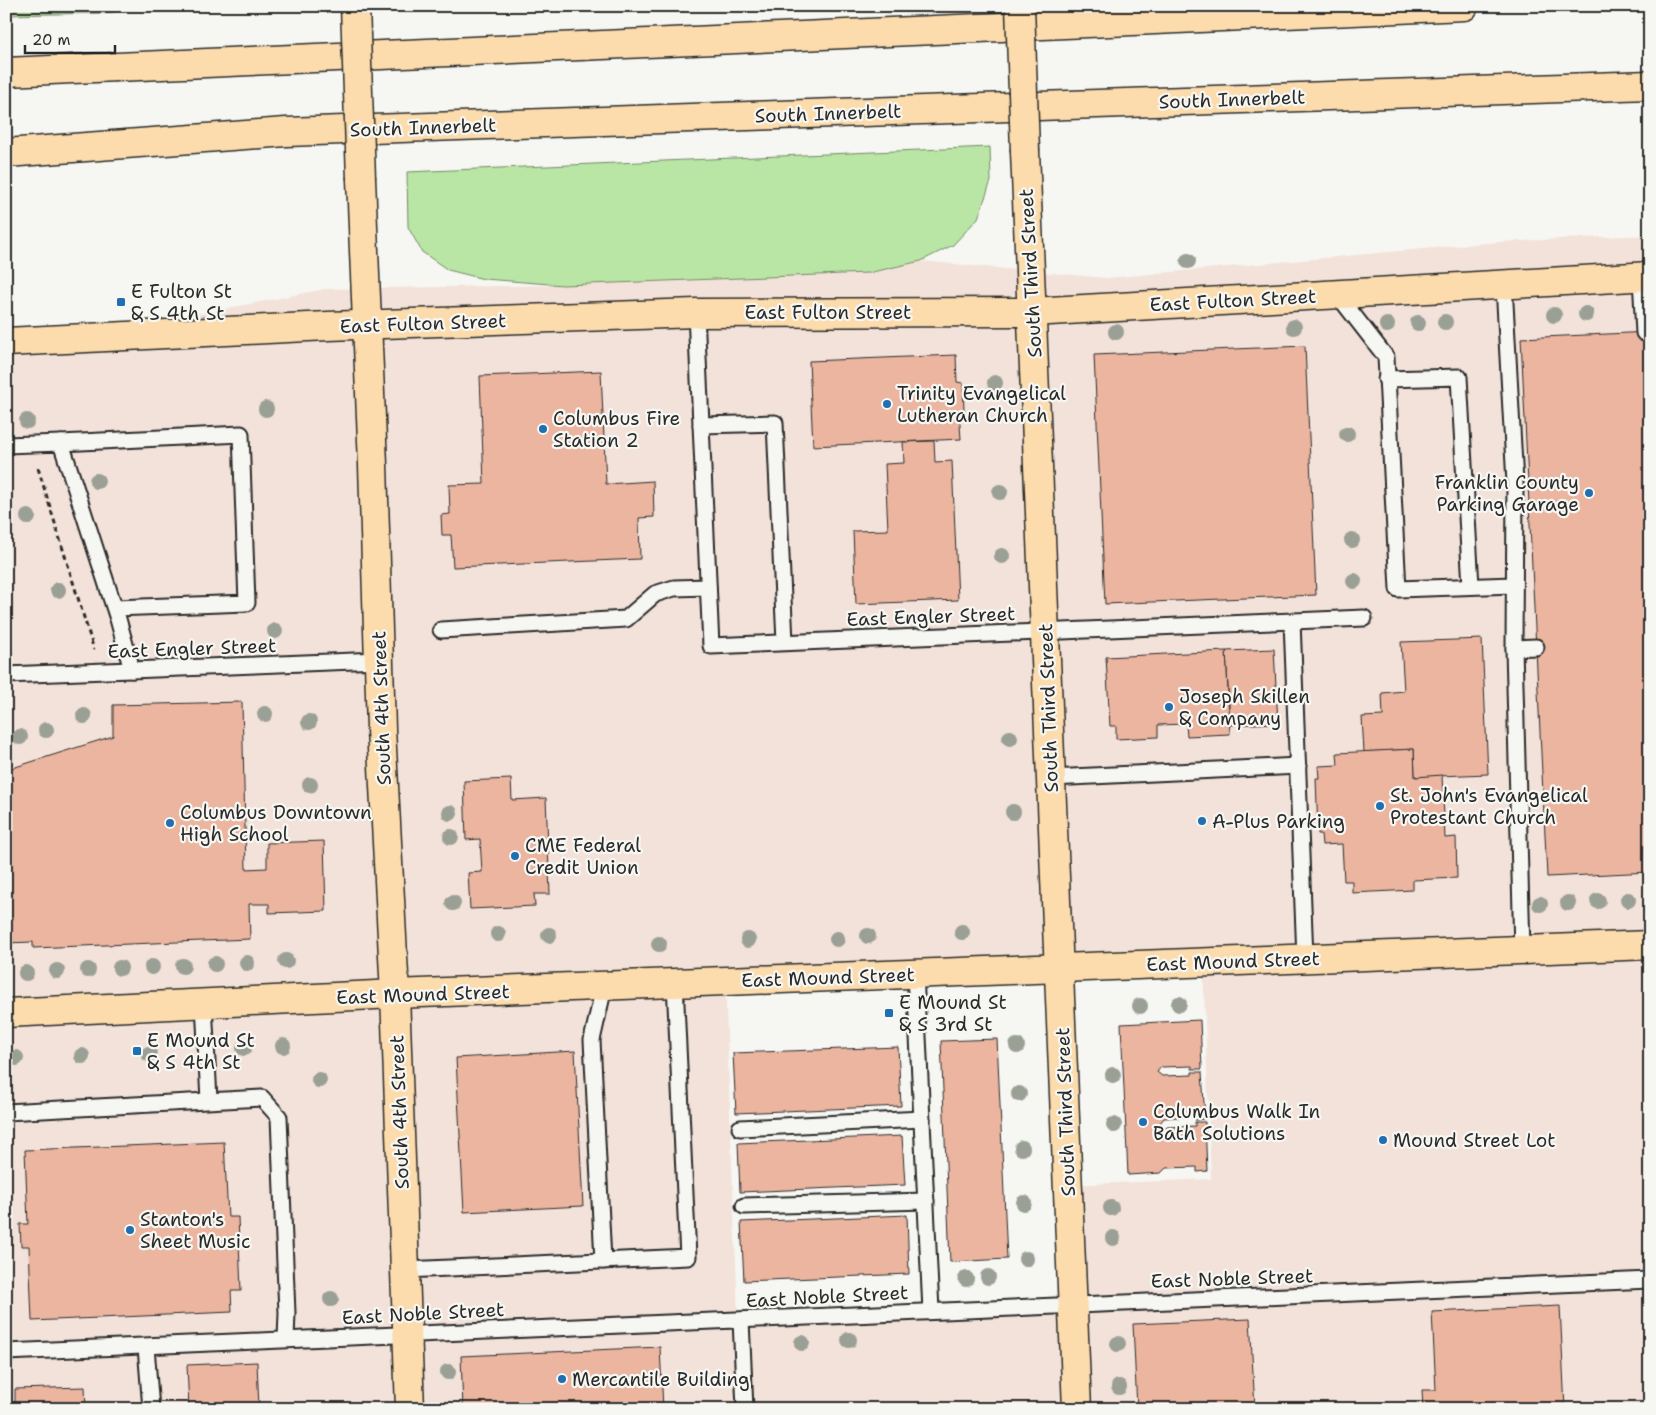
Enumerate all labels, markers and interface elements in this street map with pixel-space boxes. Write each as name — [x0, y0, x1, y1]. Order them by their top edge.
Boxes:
scale bar — [25, 22, 115, 54]
text: 20 m — [32, 30, 71, 50]
street label: South Innerbelt — [1158, 84, 1306, 115]
street label: South Innerbelt — [754, 98, 902, 129]
street label: South Innerbelt — [349, 112, 497, 143]
street label: South Third Street — [1014, 188, 1047, 358]
place label: E Fulton St & S 4th St — [131, 279, 232, 326]
street label: East Fulton Street — [1149, 284, 1317, 317]
marker: E Fulton St & S 4th St — [115, 296, 127, 308]
street label: East Fulton Street — [745, 300, 911, 325]
street label: East Fulton Street — [339, 308, 507, 339]
place label: Trinity Evangelical Lutheran Church — [897, 381, 1066, 428]
marker: Trinity Evangelical Lutheran Church — [881, 398, 893, 410]
place label: Columbus Fire Station 2 — [553, 406, 680, 453]
marker: Columbus Fire Station 2 — [537, 423, 549, 435]
place label: Franklin County Parking Garage — [1435, 470, 1579, 517]
marker: Franklin County Parking Garage — [1583, 487, 1595, 499]
street label: East Engler Street — [846, 601, 1016, 632]
street label: South Third Street — [1033, 623, 1064, 793]
street label: South 4th Street — [366, 630, 397, 786]
street label: East Engler Street — [107, 633, 277, 664]
place label: Joseph Skillen & Company — [1179, 684, 1310, 731]
marker: Joseph Skillen & Company — [1163, 701, 1175, 713]
place label: St. John's Evangelical Protestant Church — [1390, 783, 1588, 830]
place label: Columbus Downtown High School — [180, 800, 372, 847]
marker: St. John's Evangelical Protestant Church — [1374, 800, 1386, 812]
place label: A-Plus Parking — [1212, 809, 1345, 834]
marker: A-Plus Parking — [1196, 815, 1208, 827]
marker: Columbus Downtown High School — [164, 817, 176, 829]
place label: CME Federal Credit Union — [525, 833, 641, 880]
marker: CME Federal Credit Union — [509, 850, 521, 862]
street label: East Mound Street — [1146, 946, 1320, 977]
street label: East Mound Street — [741, 962, 915, 993]
street label: East Mound Street — [336, 979, 510, 1010]
place label: E Mound St & S 3rd St — [899, 990, 1007, 1037]
marker: E Mound St & S 3rd St — [883, 1007, 895, 1019]
street label: South Third Street — [1050, 1027, 1081, 1197]
place label: E Mound St & S 4th St — [147, 1028, 255, 1075]
street label: South 4th Street — [384, 1034, 415, 1190]
marker: E Mound St & S 4th St — [131, 1045, 143, 1057]
place label: Columbus Walk In Bath Solutions — [1153, 1099, 1320, 1146]
marker: Columbus Walk In Bath Solutions — [1137, 1116, 1149, 1128]
place label: Mound Street Lot — [1393, 1128, 1556, 1153]
marker: Mound Street Lot — [1377, 1134, 1389, 1146]
place label: Stanton's Sheet Music — [140, 1207, 250, 1254]
marker: Stanton's Sheet Music — [124, 1224, 136, 1236]
street label: East Noble Street — [1150, 1263, 1314, 1294]
street label: East Noble Street — [745, 1280, 909, 1313]
street label: East Noble Street — [341, 1297, 505, 1330]
place label: Mercantile Building — [572, 1367, 750, 1392]
marker: Mercantile Building — [556, 1373, 568, 1385]

